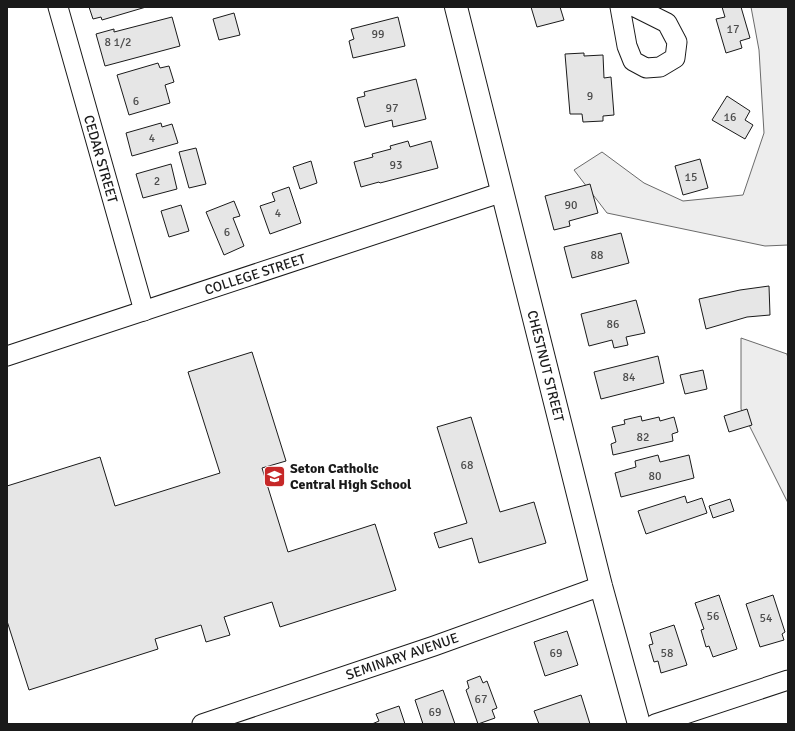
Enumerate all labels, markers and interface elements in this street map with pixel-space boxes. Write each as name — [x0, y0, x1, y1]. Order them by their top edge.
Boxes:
house number: 17 — [727, 22, 739, 37]
house number: 99 — [372, 27, 384, 42]
house number: 8 1/2 — [104, 35, 132, 50]
house number: 9 — [587, 89, 593, 104]
house number: 6 — [133, 94, 139, 109]
house number: 97 — [386, 101, 398, 116]
house number: 16 — [724, 110, 736, 125]
street label: CEDAR STREET — [80, 113, 121, 205]
house number: 4 — [149, 131, 156, 146]
house number: 93 — [390, 158, 402, 173]
house number: 15 — [685, 170, 697, 185]
house number: 2 — [154, 174, 160, 189]
house number: 90 — [565, 198, 577, 213]
house number: 4 — [275, 206, 282, 221]
house number: 6 — [224, 225, 230, 240]
house number: 88 — [591, 248, 603, 263]
street label: COLLEGE STREET — [203, 250, 308, 299]
street label: CHESTNUT STREET — [523, 309, 568, 424]
house number: 86 — [607, 317, 619, 332]
house number: 84 — [623, 370, 636, 385]
house number: 82 — [637, 430, 649, 445]
house number: 68 — [461, 458, 473, 473]
place label: Seton Catholic Central High School — [290, 460, 412, 493]
school or university icon: Seton Catholic Central High School — [261, 463, 287, 489]
house number: 80 — [649, 469, 661, 484]
house number: 56 — [707, 609, 719, 624]
house number: 54 — [760, 611, 773, 626]
street label: SEMINARY AVENUE — [344, 629, 461, 684]
house number: 69 — [550, 646, 562, 661]
house number: 58 — [661, 646, 673, 661]
house number: 67 — [475, 692, 487, 707]
house number: 69 — [429, 705, 441, 720]

